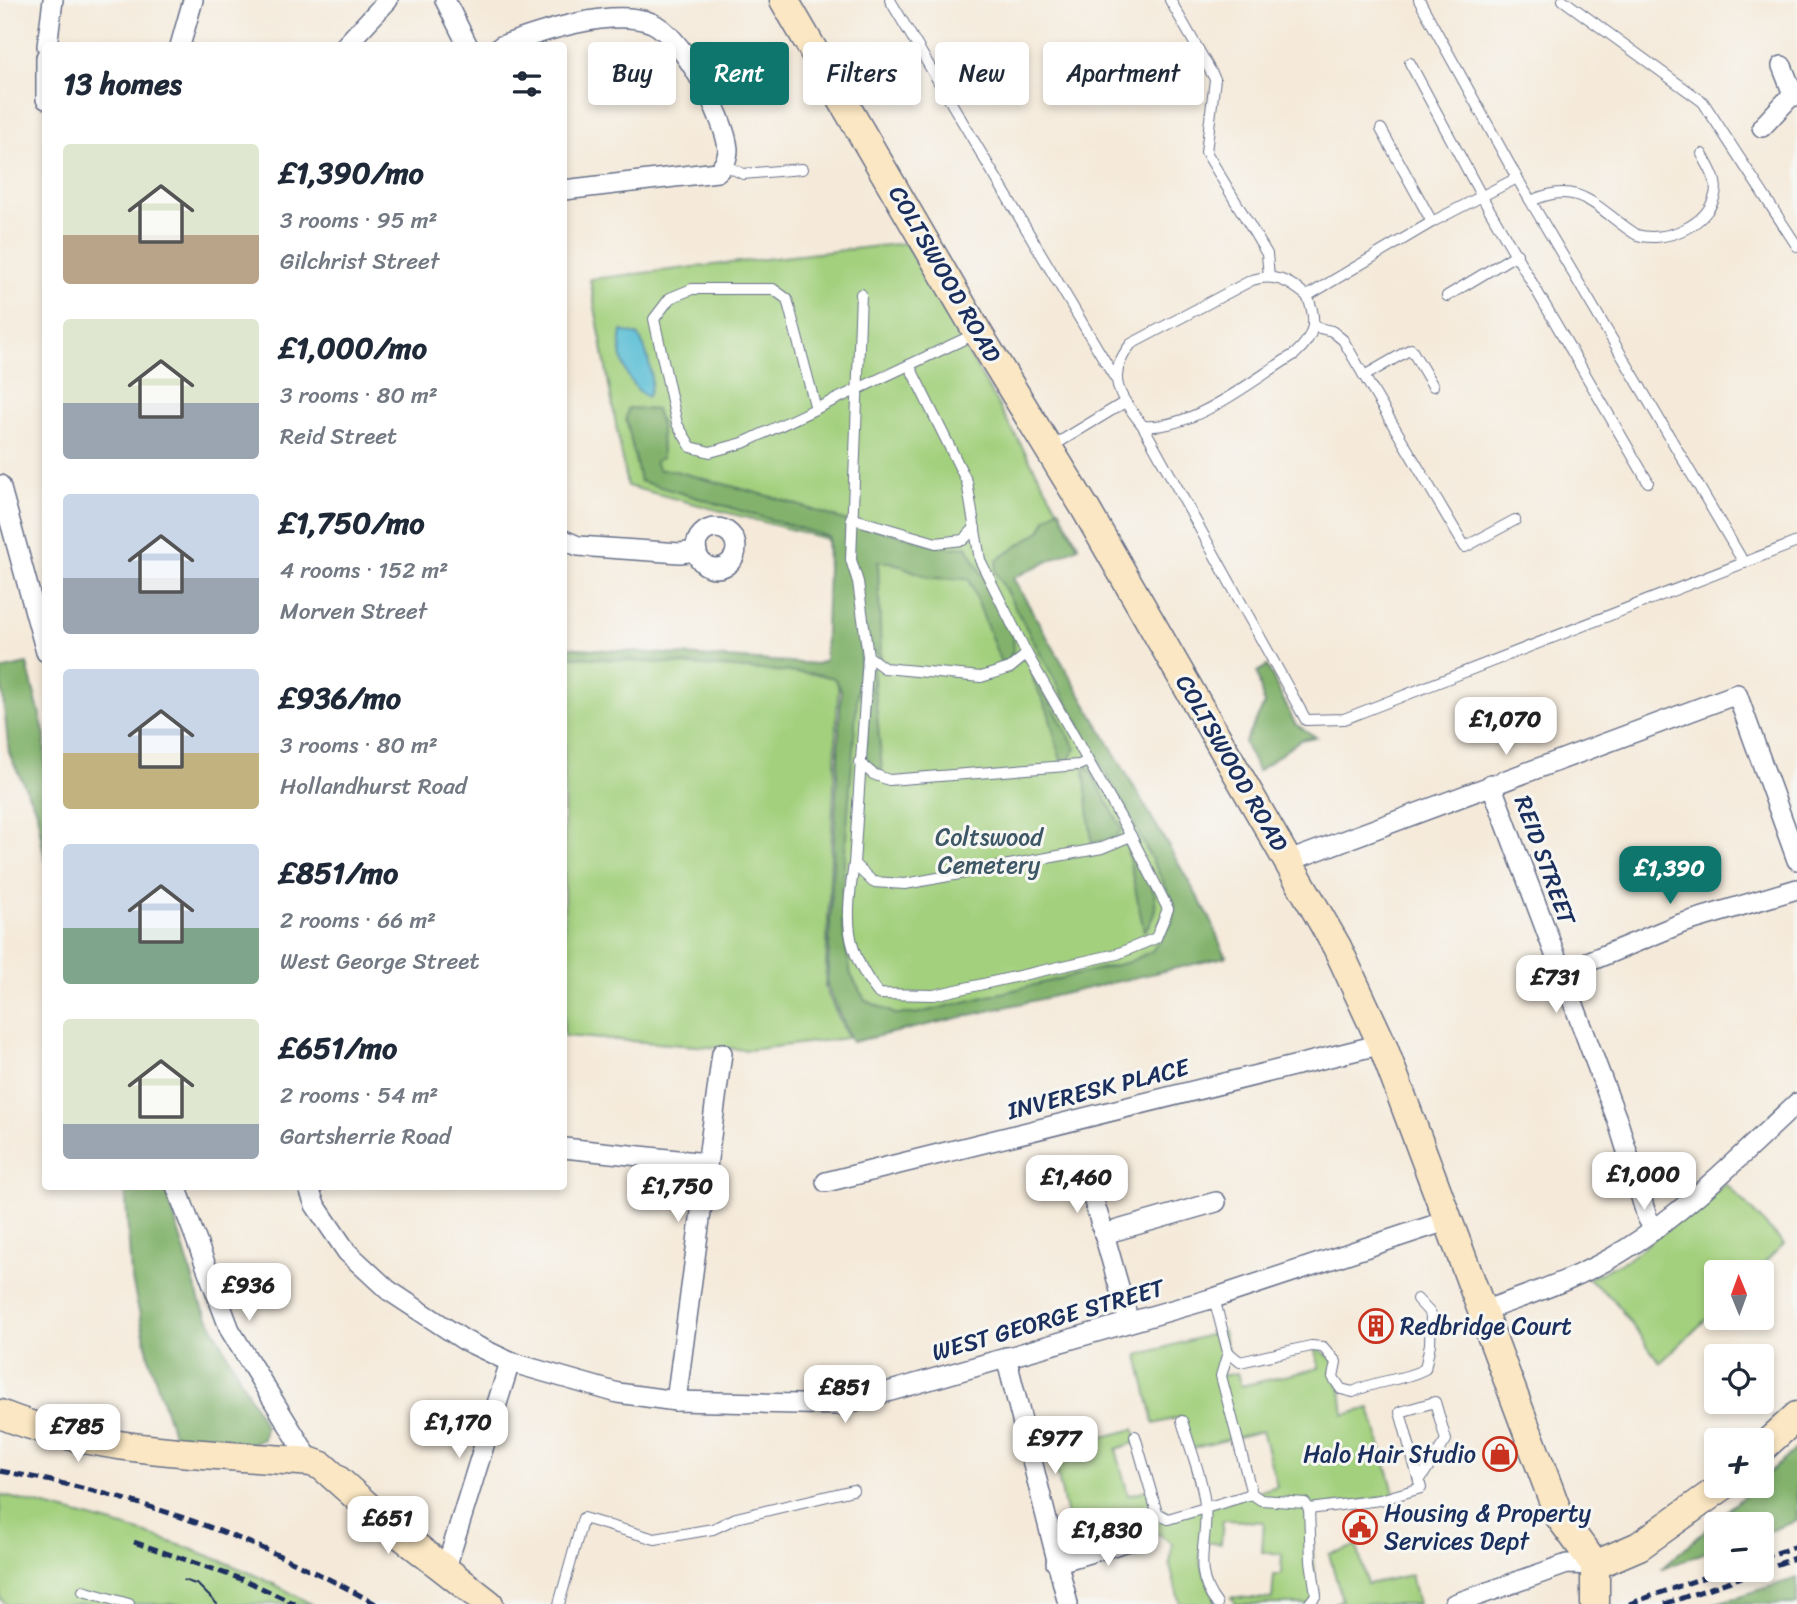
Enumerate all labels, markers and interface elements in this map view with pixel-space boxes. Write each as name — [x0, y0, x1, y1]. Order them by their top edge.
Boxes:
chip: Buy — [588, 42, 676, 105]
chip: Rent — [690, 42, 789, 105]
chip: Filters — [803, 42, 921, 105]
chip: New — [935, 42, 1029, 105]
chip: Apartment — [1043, 42, 1204, 105]
text: 13 homes — [63, 57, 182, 111]
icon: filters — [508, 65, 546, 103]
text: £1,390/mo — [280, 146, 424, 200]
icon: home — [119, 172, 203, 256]
street label: COLTSWOOD ROAD — [877, 177, 1013, 371]
text: 3 rooms · 95 m² — [280, 200, 437, 241]
text: Gilchrist Street — [280, 241, 439, 282]
text: £1,000/mo — [280, 321, 427, 375]
icon: home — [119, 347, 203, 431]
text: 3 rooms · 80 m² — [280, 375, 438, 416]
text: Reid Street — [280, 416, 397, 457]
text: £1,750/mo — [280, 496, 424, 550]
icon: home — [119, 522, 203, 606]
text: 4 rooms · 152 m² — [280, 550, 448, 591]
text: Morven Street — [280, 591, 427, 632]
street label: COLTSWOOD ROAD — [1164, 666, 1300, 860]
text: £936/mo — [280, 671, 401, 725]
icon: home — [119, 697, 203, 781]
pin: £1,070 — [1449, 698, 1563, 757]
text: £1,070 — [1471, 699, 1541, 740]
text: 3 rooms · 80 m² — [280, 725, 438, 766]
text: Hollandhurst Road — [280, 766, 467, 807]
street label: REID STREET — [1502, 789, 1589, 933]
park label: Coltswood Cemetery — [935, 816, 1044, 886]
text: £851/mo — [280, 846, 398, 900]
pin: £1,390 — [1613, 846, 1727, 906]
text: £1,390 — [1635, 848, 1705, 889]
icon: home — [119, 872, 203, 956]
text: 2 rooms · 66 m² — [280, 900, 436, 941]
text: West George Street — [280, 941, 479, 982]
pin: £731 — [1515, 956, 1597, 1015]
text: £731 — [1532, 957, 1580, 998]
text: £651/mo — [280, 1021, 397, 1075]
street label: INVERESK PLACE — [1002, 1046, 1195, 1132]
icon: home — [119, 1047, 203, 1131]
text: 2 rooms · 54 m² — [280, 1075, 438, 1116]
text: Gartsherrie Road — [280, 1116, 451, 1157]
pin: £1,000 — [1587, 1152, 1701, 1212]
text: £1,000 — [1608, 1154, 1680, 1195]
pin: £1,460 — [1020, 1156, 1134, 1215]
text: £1,460 — [1042, 1157, 1112, 1198]
pin: £1,750 — [621, 1164, 735, 1224]
text: £1,750 — [643, 1166, 713, 1207]
north arrow — [1704, 1260, 1774, 1330]
map controls — [1704, 1260, 1774, 1582]
pin: £936 — [208, 1264, 290, 1323]
text: £936 — [223, 1265, 275, 1306]
street label: WEST GEORGE STREET — [927, 1266, 1171, 1373]
place label: Redbridge Court — [1400, 1305, 1572, 1347]
building icon: Redbridge Court — [1357, 1307, 1395, 1345]
button: locate — [1704, 1344, 1774, 1414]
pin: £851 — [804, 1366, 886, 1425]
text: £851 — [820, 1367, 870, 1408]
pin: £1,170 — [402, 1400, 516, 1460]
text: £1,170 — [426, 1402, 492, 1443]
pin: £785 — [37, 1404, 119, 1464]
text: £785 — [51, 1406, 105, 1447]
pin: £977 — [1014, 1416, 1096, 1476]
text: £977 — [1029, 1418, 1081, 1459]
button: + — [1704, 1428, 1774, 1498]
place label: Halo Hair Studio — [1303, 1433, 1476, 1475]
shop icon: Halo Hair Studio — [1481, 1435, 1519, 1473]
place label: Housing & Property Services Dept — [1384, 1492, 1591, 1562]
pin: £651 — [347, 1496, 429, 1556]
text: £651 — [363, 1498, 413, 1539]
pin: £1,830 — [1051, 1508, 1165, 1568]
public building icon: Housing & Property Services Dept — [1341, 1508, 1379, 1546]
text: £1,830 — [1073, 1510, 1143, 1551]
button: − — [1704, 1512, 1774, 1582]

